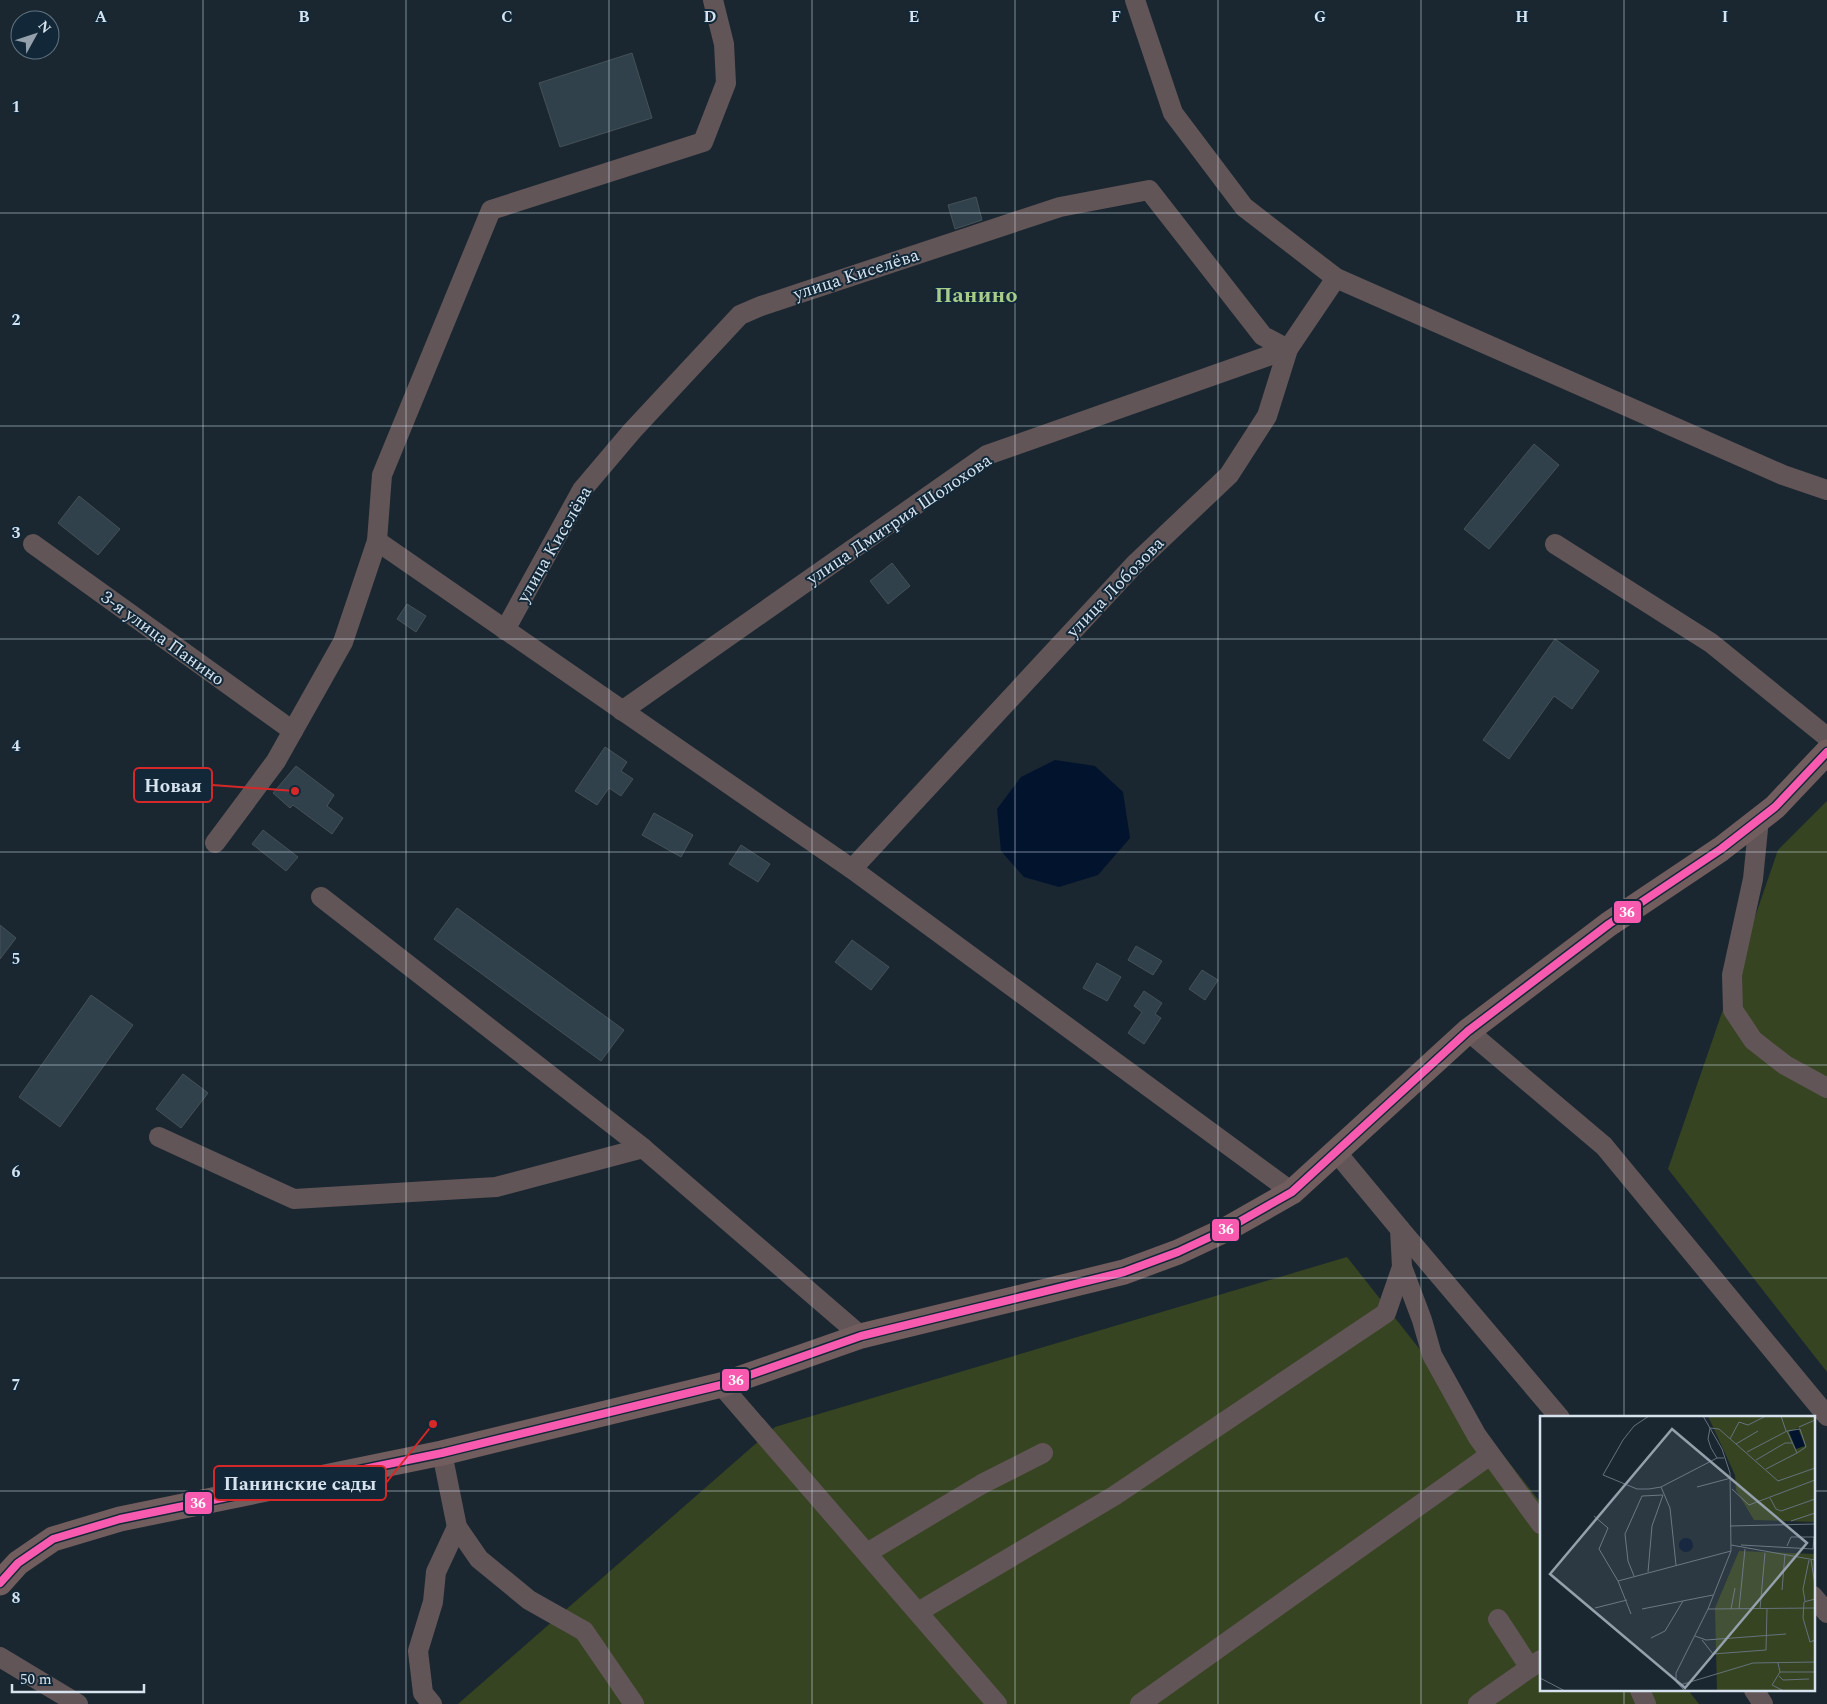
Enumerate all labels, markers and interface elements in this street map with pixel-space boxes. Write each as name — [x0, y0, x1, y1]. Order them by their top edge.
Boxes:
text: A — [95, 5, 108, 29]
text: B — [298, 5, 310, 29]
text: C — [501, 5, 513, 29]
text: D — [704, 5, 717, 29]
text: E — [909, 5, 919, 29]
text: F — [1111, 5, 1121, 29]
text: G — [1314, 5, 1326, 29]
text: H — [1515, 5, 1529, 29]
text: I — [1722, 5, 1728, 29]
north arrow — [10, 10, 60, 60]
text: N — [33, 16, 56, 38]
text: 1 — [12, 95, 20, 119]
street label: улица Киселёва — [789, 241, 923, 308]
district label: Панино — [935, 279, 1017, 312]
text: 2 — [12, 308, 21, 332]
street label: улица Дмитрия Шолохова — [800, 447, 998, 592]
street label: улица Киселёва — [510, 481, 599, 609]
text: 3 — [12, 521, 21, 545]
street label: улица Лобозова — [1059, 531, 1171, 645]
street label: 3-я улица Панино — [95, 584, 230, 693]
text: 4 — [12, 734, 21, 758]
callout: Новая — [134, 768, 212, 802]
text: Новая — [144, 772, 202, 801]
line badge: 36 — [1613, 900, 1642, 924]
text: 36 — [1619, 902, 1635, 923]
text: 5 — [12, 947, 20, 971]
text: 6 — [12, 1160, 21, 1184]
line badge: 36 — [1211, 1218, 1240, 1242]
text: 36 — [1218, 1219, 1234, 1240]
line badge: 36 — [721, 1368, 750, 1392]
text: 36 — [728, 1370, 744, 1391]
text: 7 — [12, 1373, 21, 1397]
inset map — [1540, 1416, 1814, 1692]
callout: Панинские сады — [214, 1466, 386, 1500]
text: Панинские сады — [224, 1470, 376, 1499]
line badge: 36 — [184, 1491, 213, 1515]
text: 36 — [190, 1493, 206, 1514]
text: 8 — [12, 1586, 21, 1610]
scale bar — [12, 1662, 145, 1694]
text: 50 m — [20, 1668, 52, 1691]

